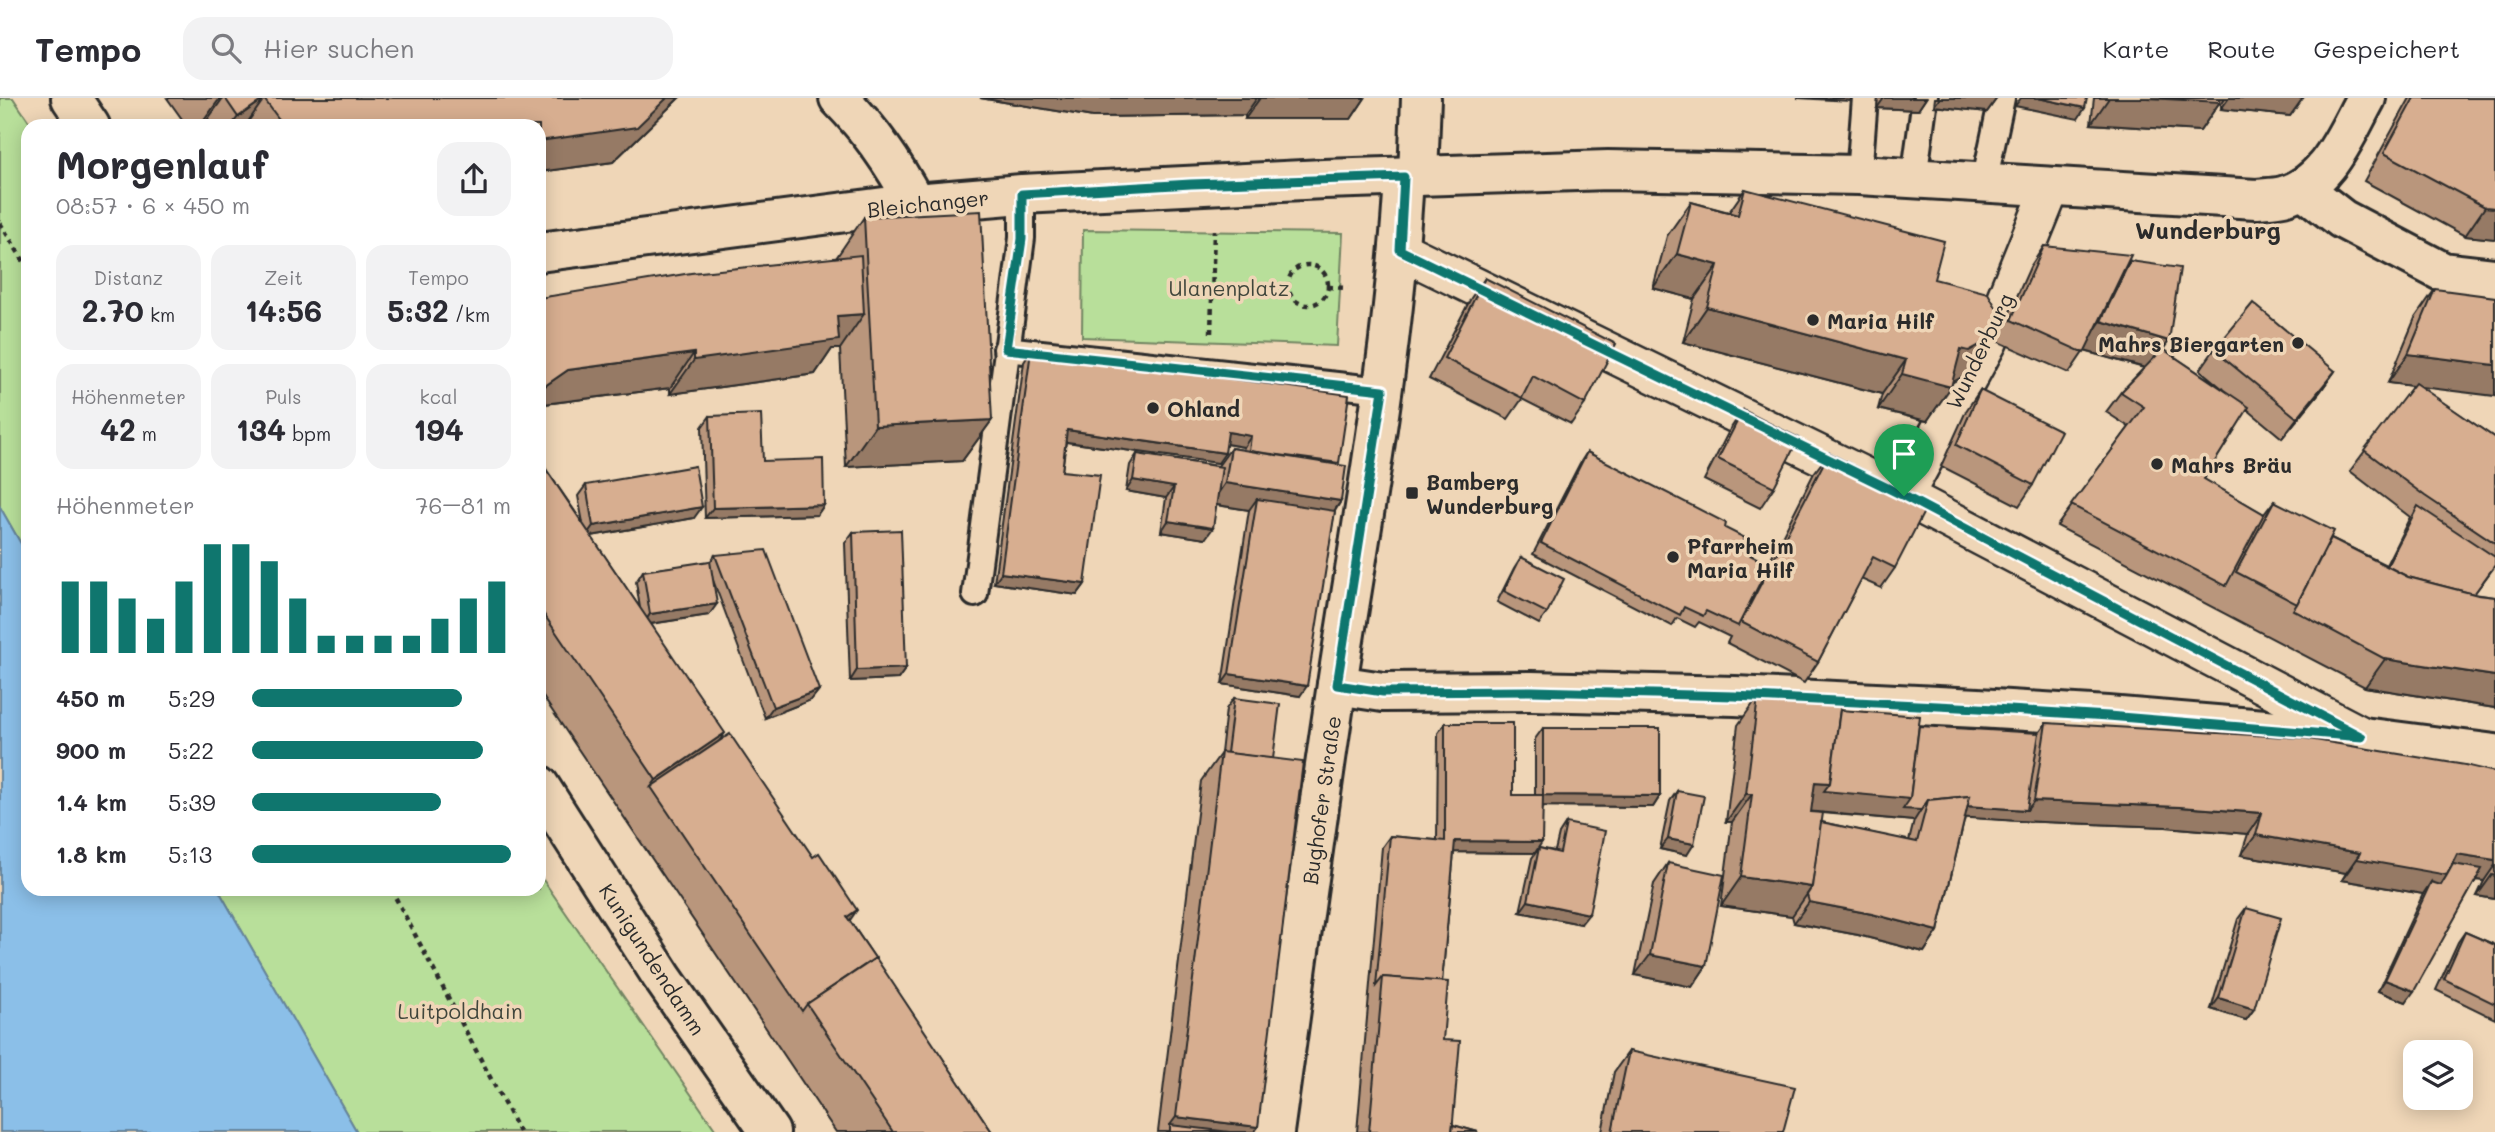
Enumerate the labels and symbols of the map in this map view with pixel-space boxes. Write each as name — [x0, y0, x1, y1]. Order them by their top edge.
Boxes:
street label: Bleichanger — [866, 183, 990, 223]
district label: Wunderburg — [2135, 214, 2281, 245]
park label: Ulanenplatz — [1169, 274, 1289, 301]
street label: Wunderburg — [1939, 288, 2019, 414]
place label: Maria Hilf — [1827, 307, 1935, 334]
marker: Maria Hilf — [1805, 312, 1821, 328]
place label: Mahrs Biergarten — [2098, 330, 2284, 357]
marker: Mahrs Biergarten — [2290, 335, 2306, 351]
place label: Ohland — [1167, 395, 1240, 422]
marker: Ohland — [1145, 400, 1161, 416]
pin — [1874, 424, 1934, 496]
place label: Mahrs Bräu — [2171, 451, 2292, 478]
marker: Mahrs Bräu — [2149, 456, 2165, 472]
place label: Bamberg Wunderburg — [1426, 468, 1554, 519]
marker: Bamberg Wunderburg — [1404, 485, 1420, 501]
place label: Pfarrheim Maria Hilf — [1687, 532, 1795, 583]
marker: Pfarrheim Maria Hilf — [1665, 549, 1681, 565]
street label: Bughofer Straße — [1296, 714, 1346, 886]
street label: Kunigundendamm — [594, 878, 712, 1040]
park label: Luitpoldhain — [397, 997, 523, 1024]

